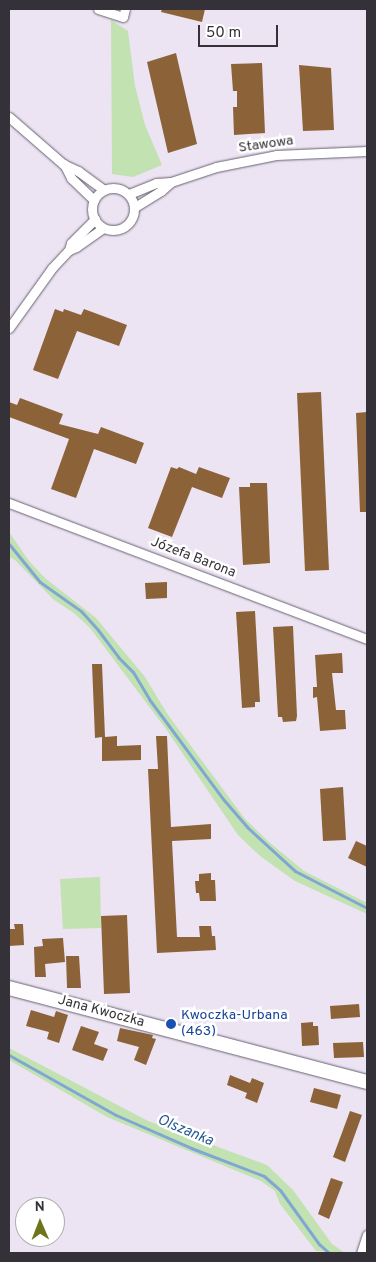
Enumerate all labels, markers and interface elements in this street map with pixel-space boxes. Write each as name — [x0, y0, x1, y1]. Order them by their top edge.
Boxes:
scale bar — [201, 15, 281, 47]
text: 50 m — [206, 24, 241, 43]
street label: Stawowa — [237, 133, 295, 157]
street label: Józefa Barona — [148, 534, 238, 582]
street label: Jana Kwoczka — [56, 992, 146, 1032]
place label: Kwoczka-Urbana (463) — [181, 1008, 288, 1040]
marker: Kwoczka-Urbana (463) — [165, 1018, 177, 1030]
water label: Olszanka — [154, 1111, 216, 1151]
north arrow — [15, 1197, 65, 1247]
text: N — [35, 1199, 45, 1216]

